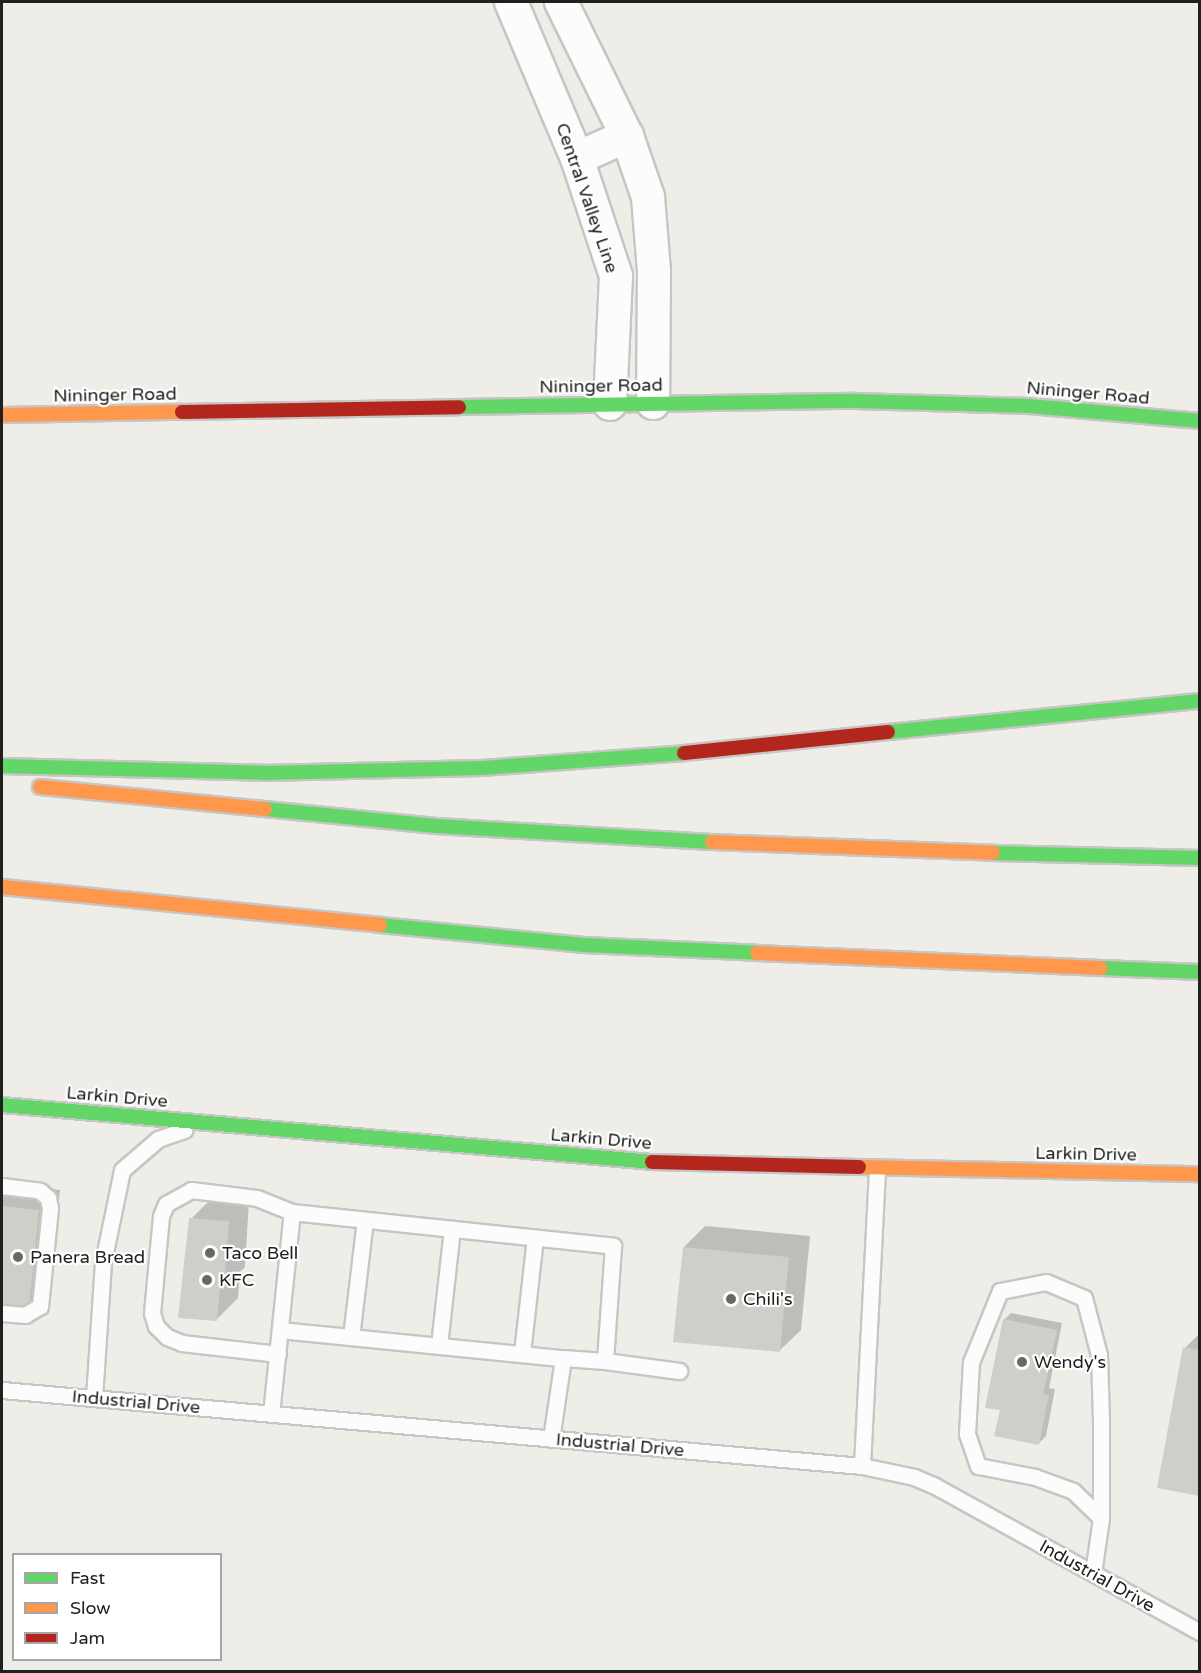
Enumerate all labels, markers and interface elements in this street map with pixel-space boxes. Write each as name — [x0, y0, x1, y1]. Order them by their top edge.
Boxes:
street label: Central Valley Line — [551, 120, 623, 276]
street label: Nininger Road — [539, 374, 663, 398]
street label: Nininger Road — [1026, 377, 1150, 409]
street label: Nininger Road — [53, 383, 177, 407]
street label: Larkin Drive — [65, 1082, 169, 1112]
street label: Larkin Drive — [549, 1124, 653, 1154]
street label: Larkin Drive — [1035, 1142, 1137, 1166]
place label: Taco Bell — [222, 1242, 298, 1264]
place label: Panera Bread — [30, 1246, 145, 1268]
marker: Taco Bell — [203, 1246, 217, 1260]
marker: Panera Bread — [11, 1250, 25, 1264]
place label: KFC — [219, 1269, 254, 1291]
marker: KFC — [200, 1273, 214, 1287]
place label: Chili's — [743, 1288, 793, 1310]
marker: Chili's — [724, 1292, 738, 1306]
place label: Wendy's — [1034, 1351, 1106, 1373]
marker: Wendy's — [1015, 1355, 1029, 1369]
street label: Industrial Drive — [71, 1386, 201, 1418]
street label: Industrial Drive — [555, 1429, 685, 1461]
street label: Industrial Drive — [1035, 1535, 1159, 1617]
legend — [12, 1553, 222, 1661]
text: Fast — [70, 1567, 105, 1589]
text: Slow — [70, 1597, 111, 1619]
text: Jam — [70, 1627, 105, 1649]

